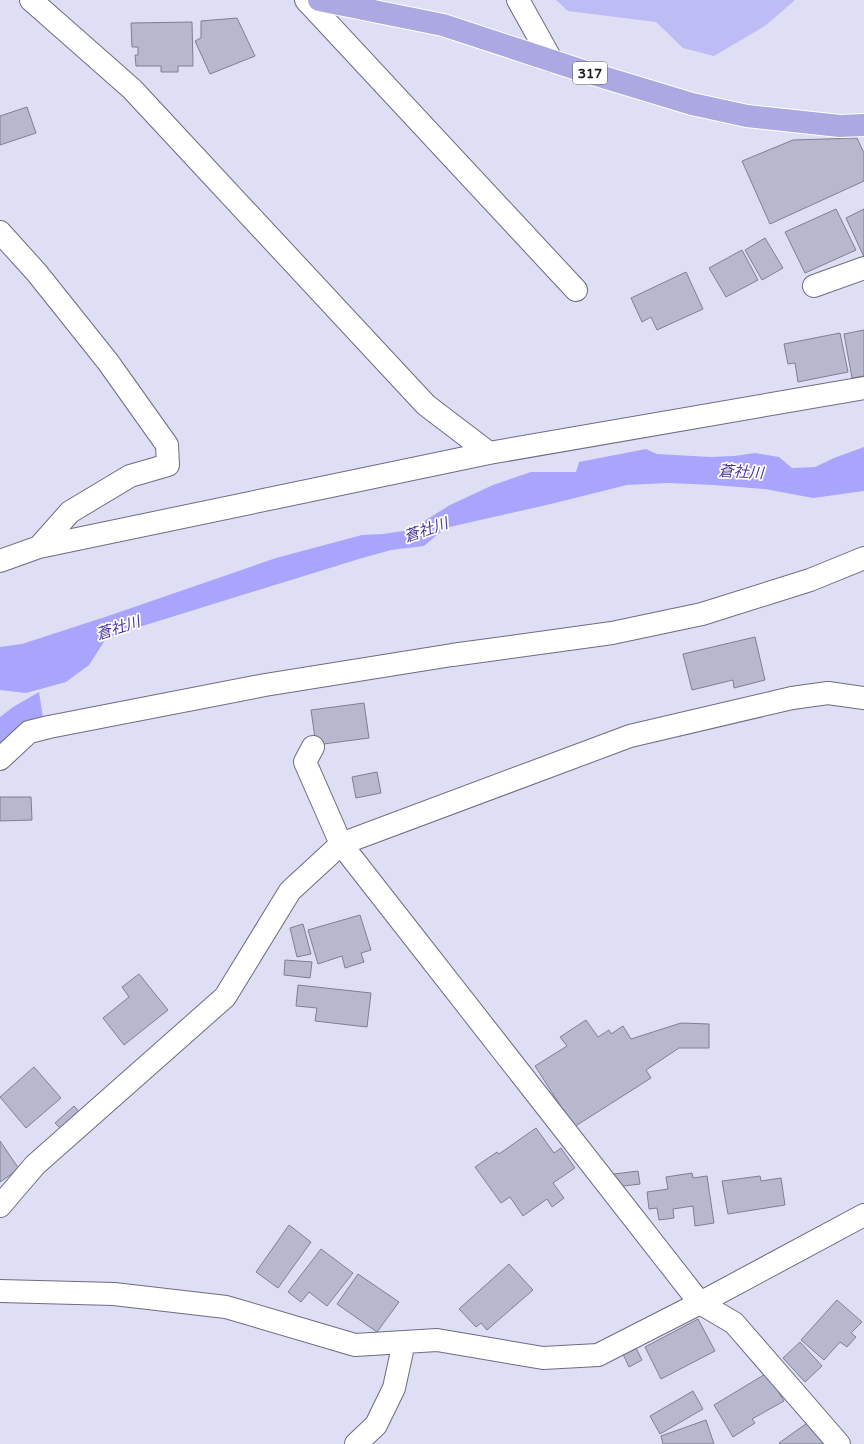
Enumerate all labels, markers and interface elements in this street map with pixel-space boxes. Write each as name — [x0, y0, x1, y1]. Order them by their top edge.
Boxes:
road number: 317 — [573, 62, 607, 84]
water label: 蒼社川 — [718, 462, 766, 482]
water label: 蒼社川 — [402, 514, 452, 546]
water label: 蒼社川 — [94, 612, 144, 644]

